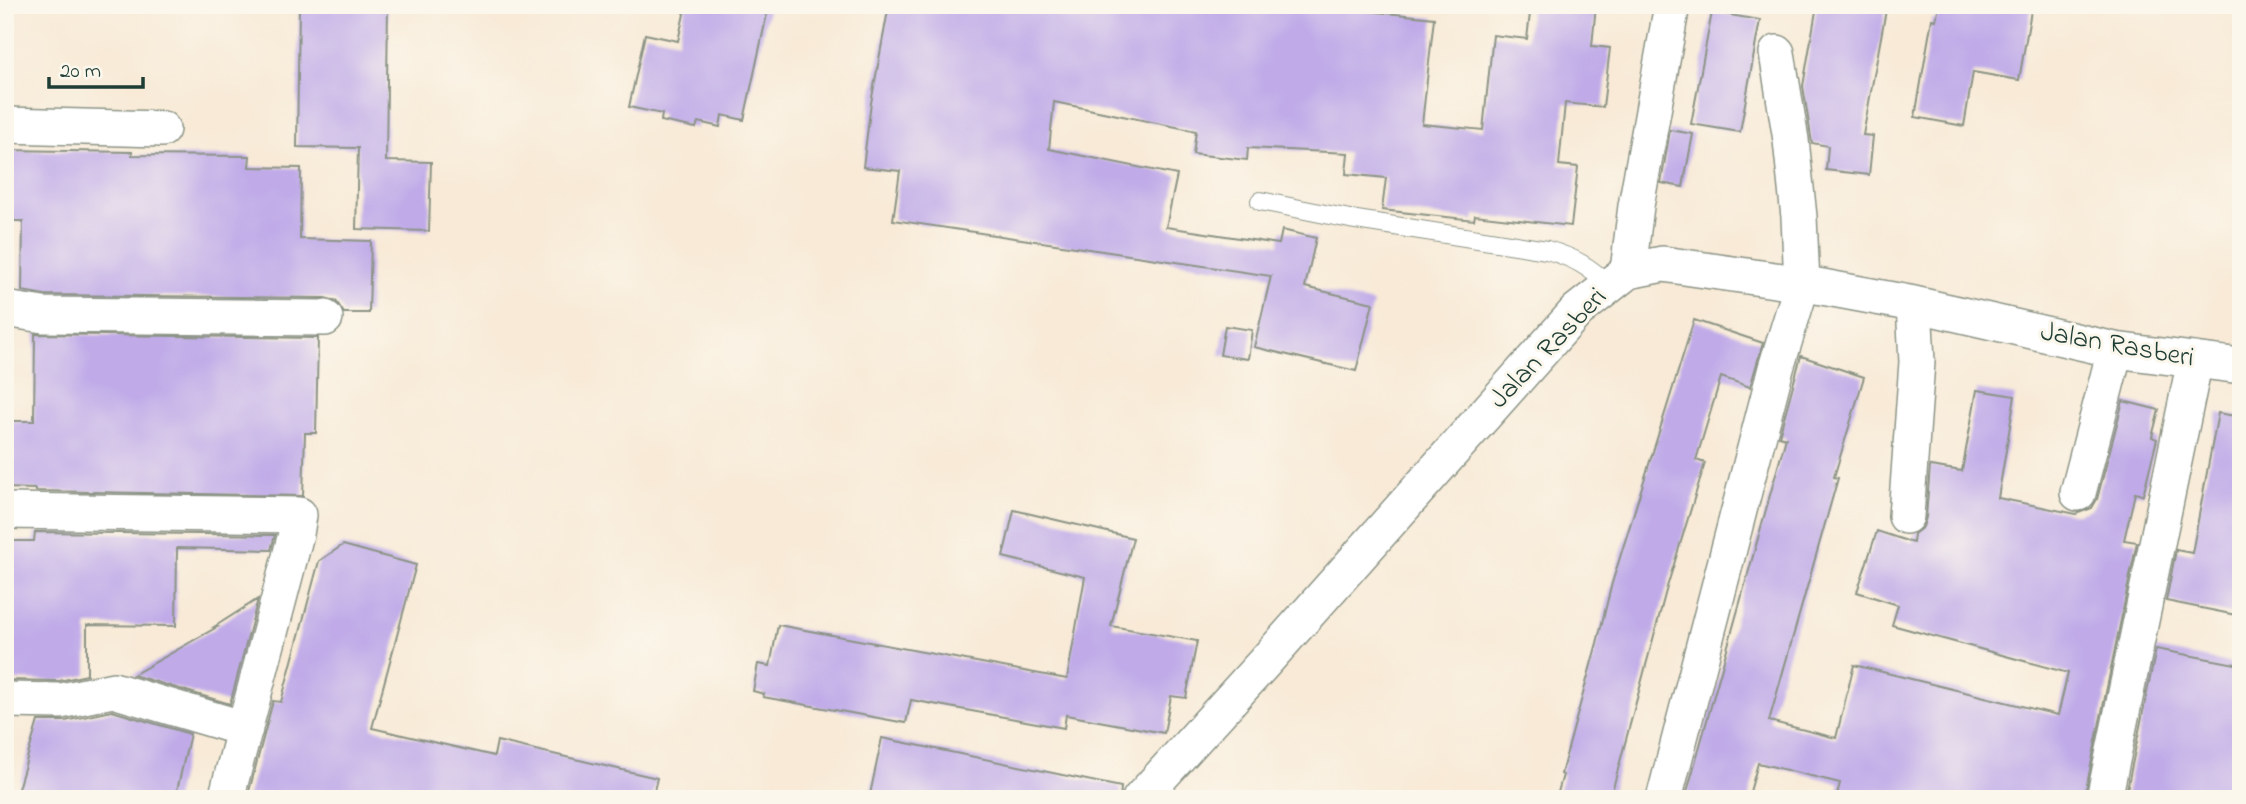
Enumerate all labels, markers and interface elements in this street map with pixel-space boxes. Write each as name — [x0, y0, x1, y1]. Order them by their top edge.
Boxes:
scale bar — [49, 46, 144, 90]
text: 20 m — [60, 57, 101, 87]
street label: Jalan Rasberi — [1480, 279, 1618, 419]
street label: Jalan Rasberi — [2037, 312, 2197, 380]

